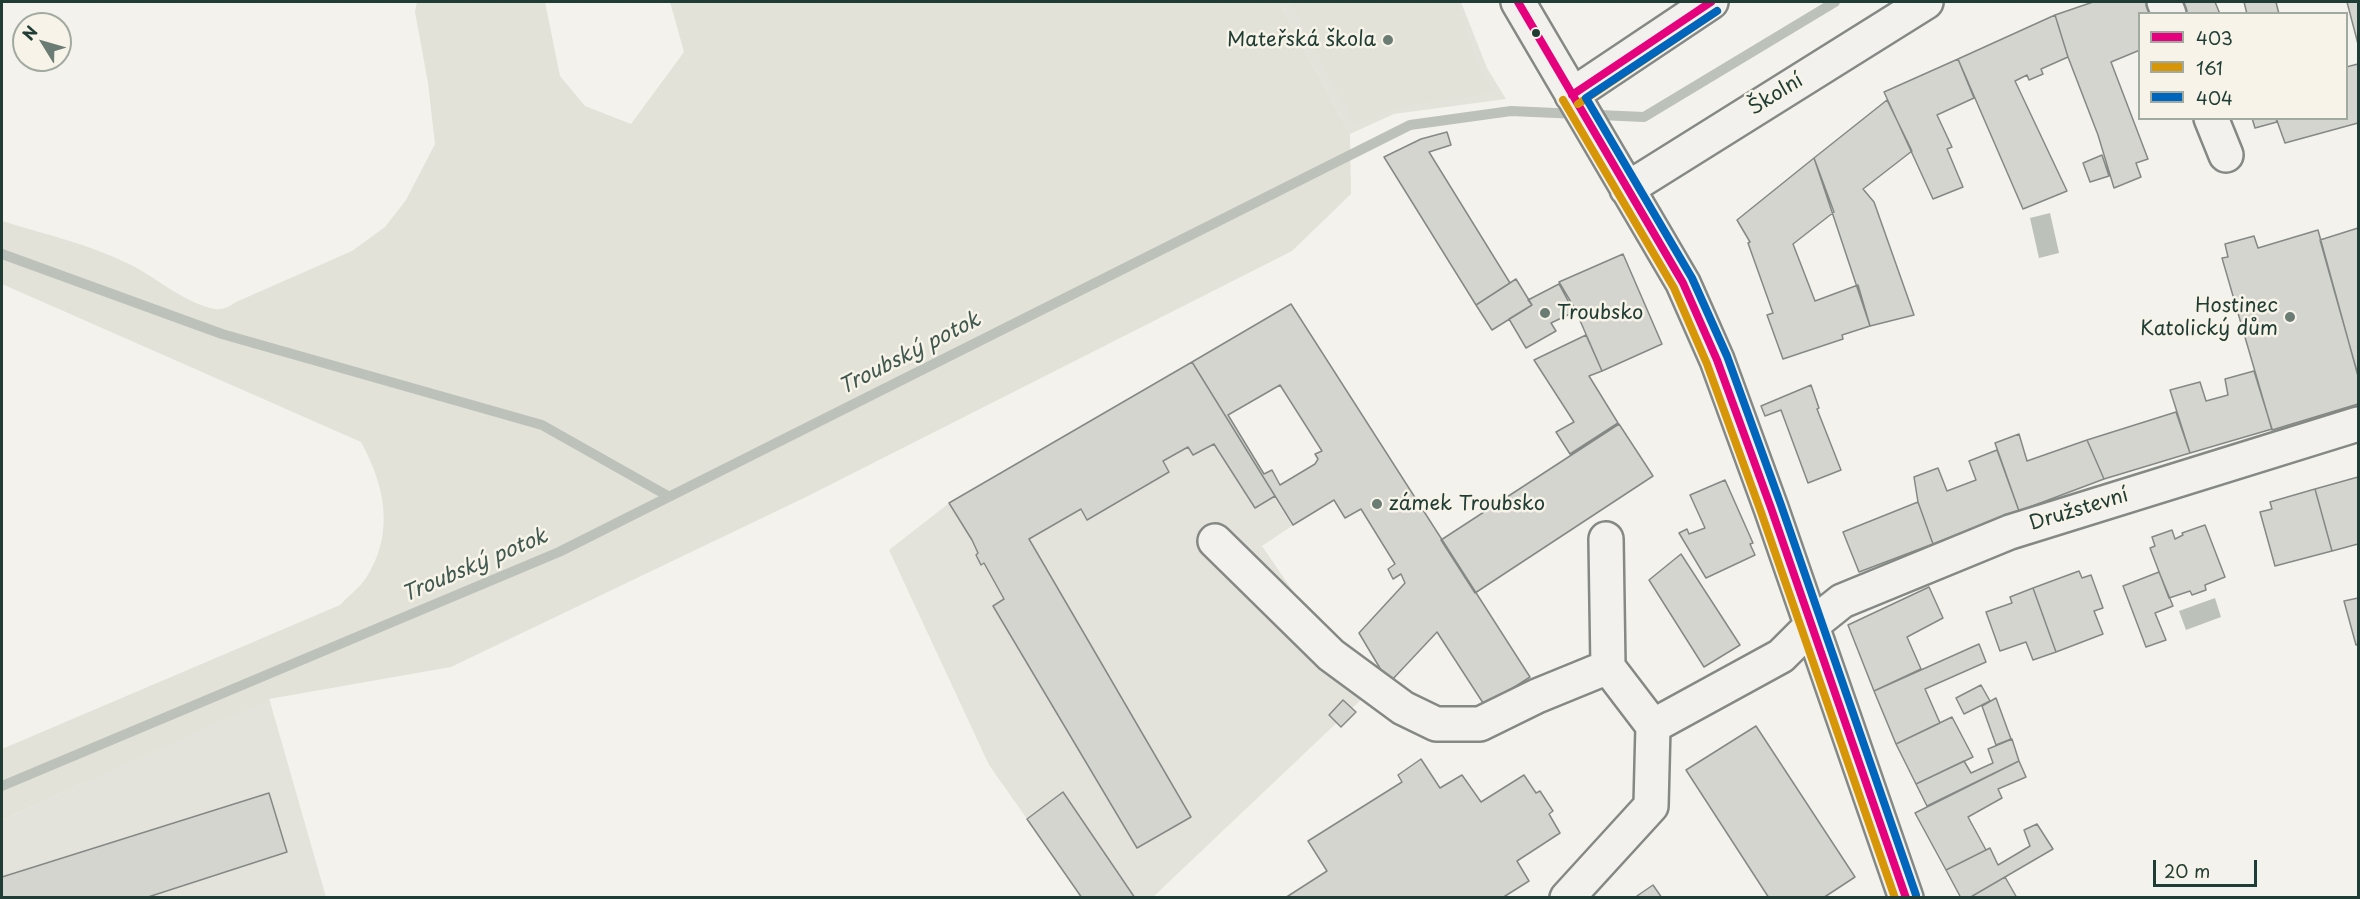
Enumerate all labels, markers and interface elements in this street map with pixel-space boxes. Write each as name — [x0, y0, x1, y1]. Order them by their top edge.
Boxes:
north arrow — [12, 12, 72, 72]
legend — [2138, 12, 2348, 120]
text: N — [16, 20, 43, 45]
text: 403 — [2196, 24, 2233, 51]
unlabelled marker — [1530, 27, 1542, 39]
place label: Mateřská škola — [1227, 28, 1376, 52]
marker: Mateřská škola — [1381, 33, 1395, 47]
text: 161 — [2196, 54, 2223, 81]
street label: Školní — [1744, 69, 1808, 121]
text: 404 — [2196, 84, 2233, 111]
place label: Hostinec Katolický dům — [2140, 294, 2278, 341]
place label: Troubsko — [1557, 301, 1643, 325]
marker: Troubsko — [1538, 306, 1552, 320]
water label: Troubský potok — [835, 307, 985, 401]
marker: Hostinec Katolický dům — [2283, 310, 2297, 324]
street label: Družstevní — [2027, 484, 2131, 536]
place label: zámek Troubsko — [1389, 492, 1545, 516]
marker: zámek Troubsko — [1370, 497, 1384, 511]
water label: Troubský potok — [398, 524, 552, 608]
scale bar — [2156, 848, 2260, 886]
text: 20 m — [2164, 857, 2210, 884]

